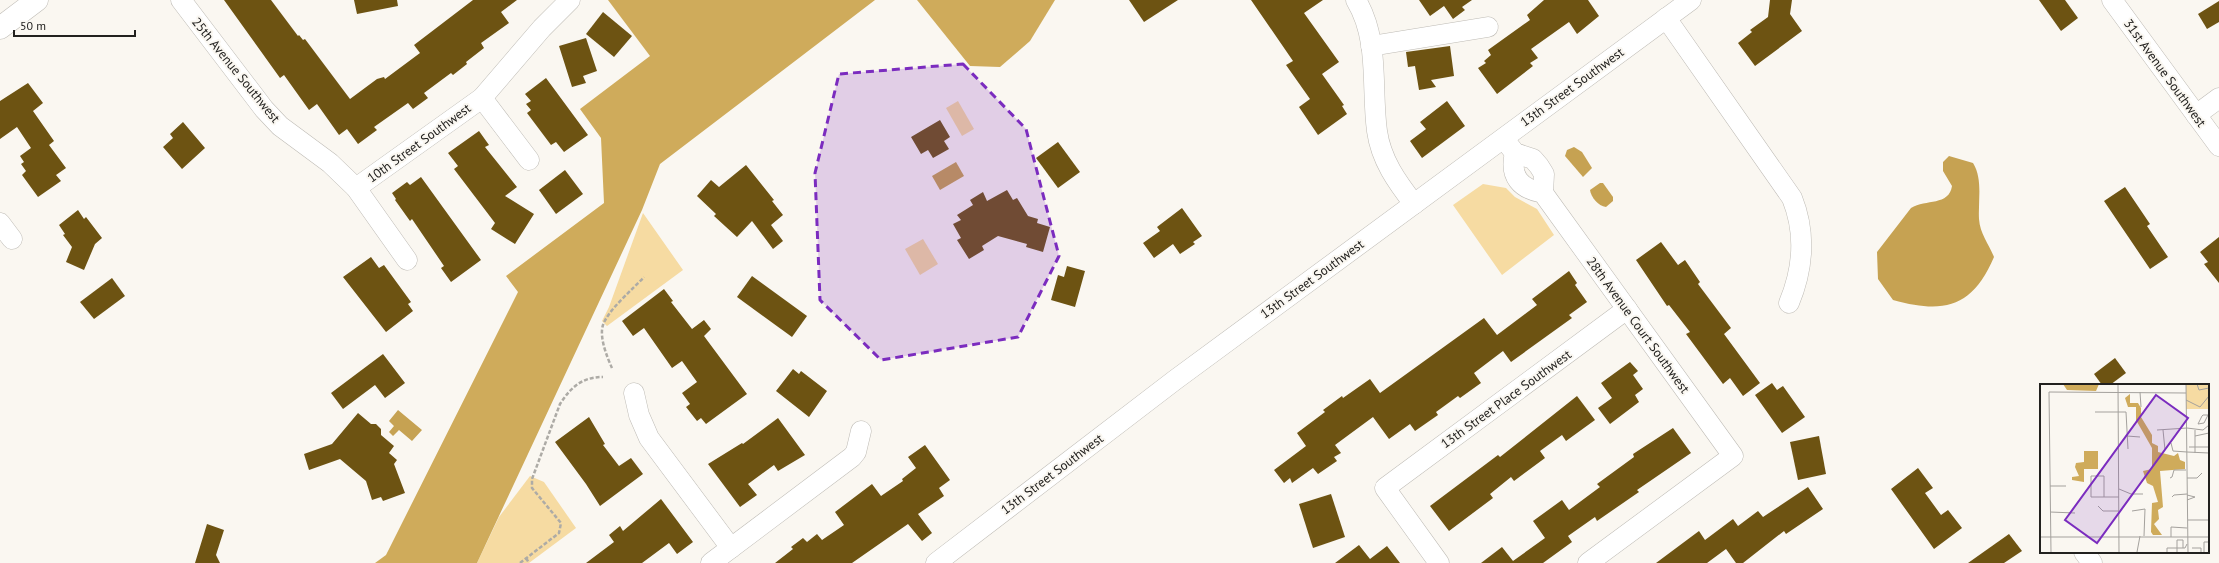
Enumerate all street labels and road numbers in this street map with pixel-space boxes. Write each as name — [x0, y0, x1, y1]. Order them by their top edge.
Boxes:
street label: 25th Avenue Southwest — [188, 14, 284, 127]
street label: 31st Avenue Southwest — [2120, 16, 2210, 131]
street label: 13th Street Southwest — [1517, 43, 1628, 130]
street label: 10th Street Southwest — [364, 99, 475, 186]
street label: 13th Street Southwest — [1257, 235, 1368, 322]
street label: 28th Avenue Court Southwest — [1583, 253, 1694, 397]
street label: 13th Street Place Southwest — [1437, 346, 1575, 452]
street label: 13th Street Southwest — [997, 430, 1107, 518]

